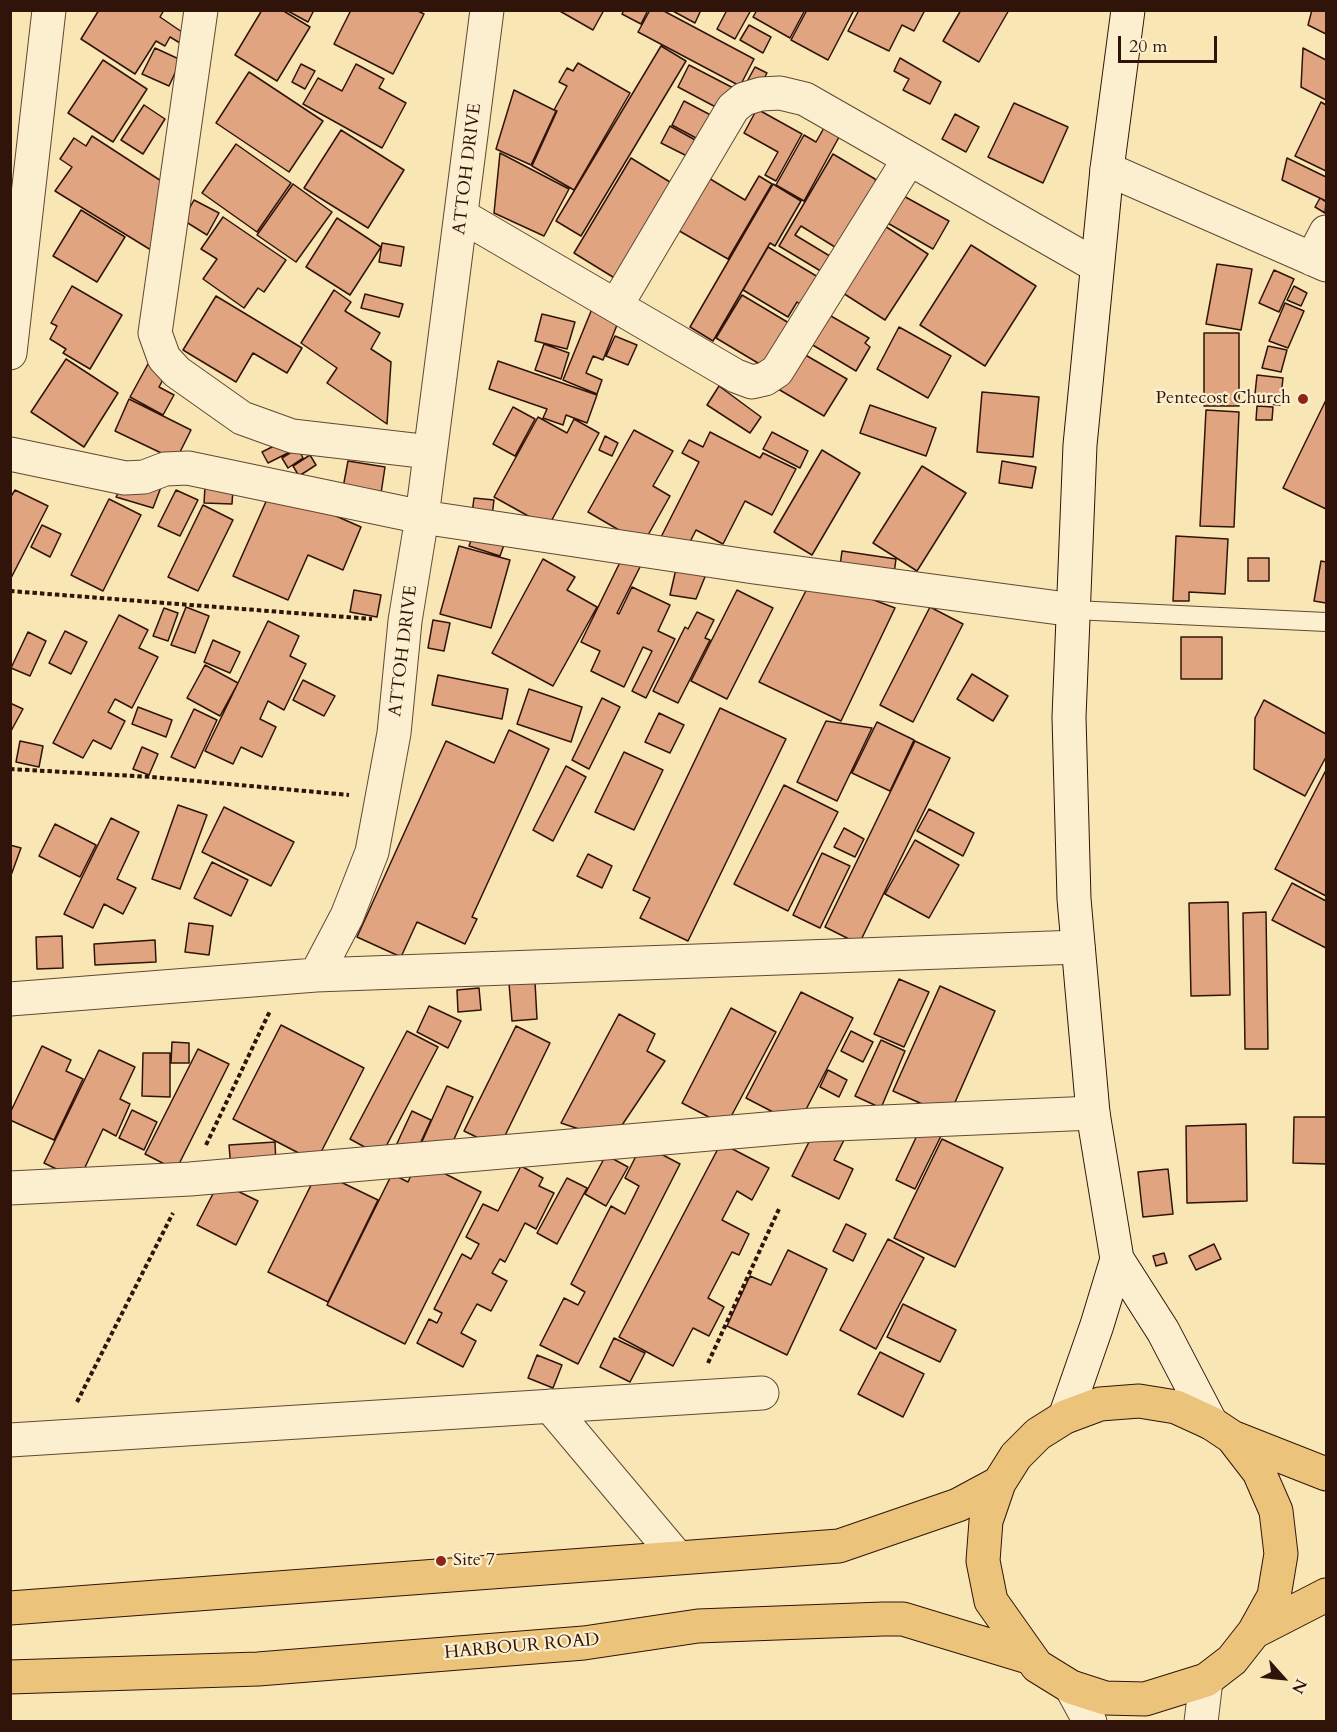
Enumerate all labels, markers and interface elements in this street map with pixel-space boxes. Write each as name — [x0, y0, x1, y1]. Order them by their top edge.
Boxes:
scale bar — [1121, 24, 1220, 62]
text: 20 m — [1129, 34, 1168, 59]
street label: ATTOH DRIVE — [449, 102, 487, 236]
place label: Pentecost Church — [1155, 388, 1291, 410]
marker: Pentecost Church — [1296, 392, 1310, 406]
street label: ATTOH DRIVE — [385, 584, 423, 718]
place label: Site 7 — [453, 1550, 495, 1572]
marker: Site 7 — [434, 1554, 448, 1568]
street label: HARBOUR ROAD — [444, 1629, 600, 1665]
north arrow — [1253, 1648, 1313, 1708]
text: N — [1286, 1675, 1312, 1697]

